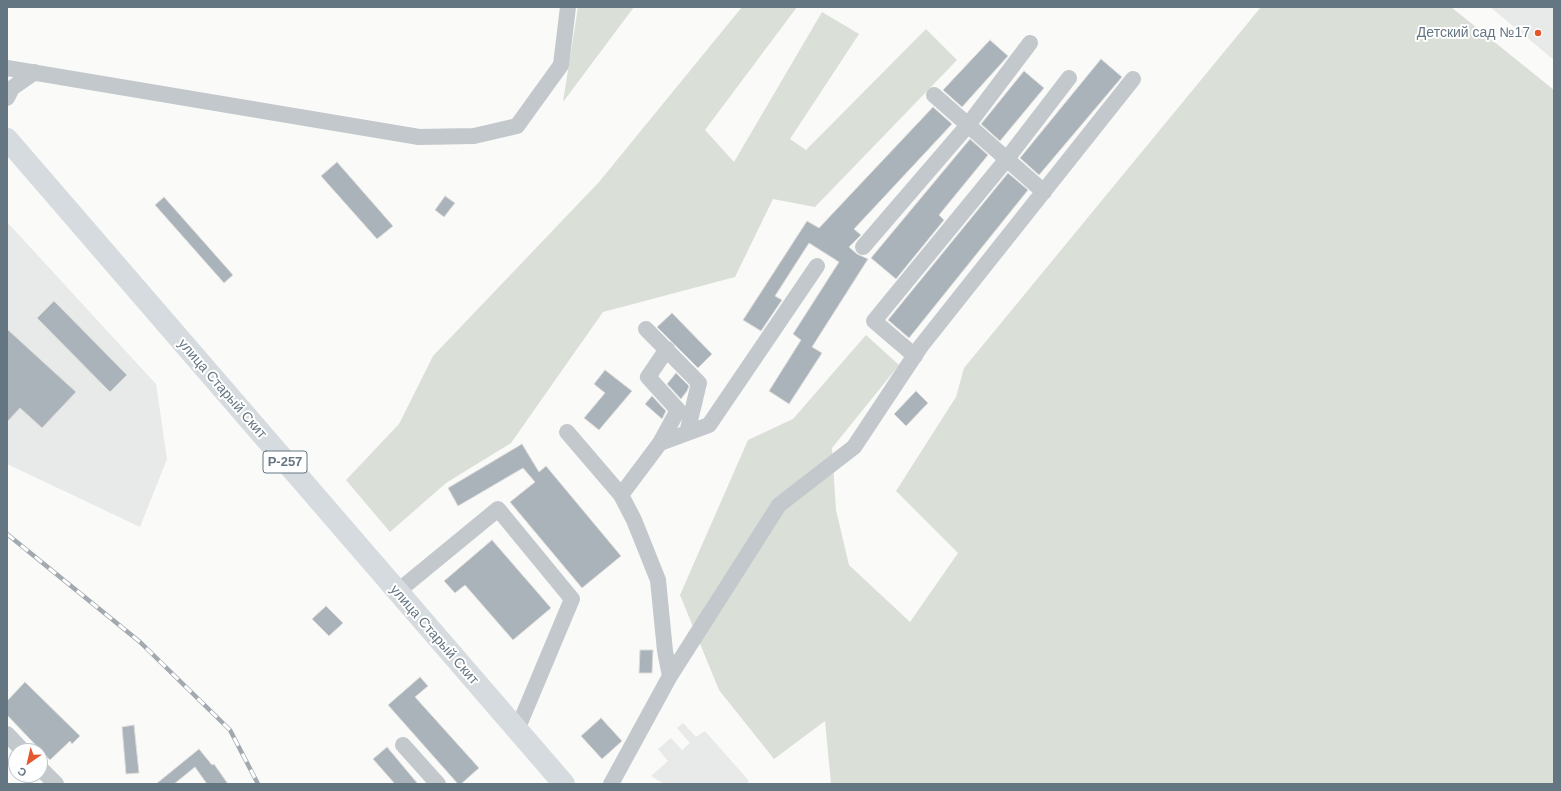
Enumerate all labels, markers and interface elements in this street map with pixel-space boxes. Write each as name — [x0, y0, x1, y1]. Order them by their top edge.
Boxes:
place label: Детский сад №17 — [1417, 25, 1530, 41]
marker: Детский сад №17 — [1533, 28, 1543, 38]
street label: улица Старый Скит — [174, 336, 270, 442]
road number: Р-257 — [263, 451, 307, 473]
street label: улица Старый Скит — [386, 582, 482, 688]
north arrow — [8, 743, 48, 783]
text: С — [15, 765, 29, 779]

